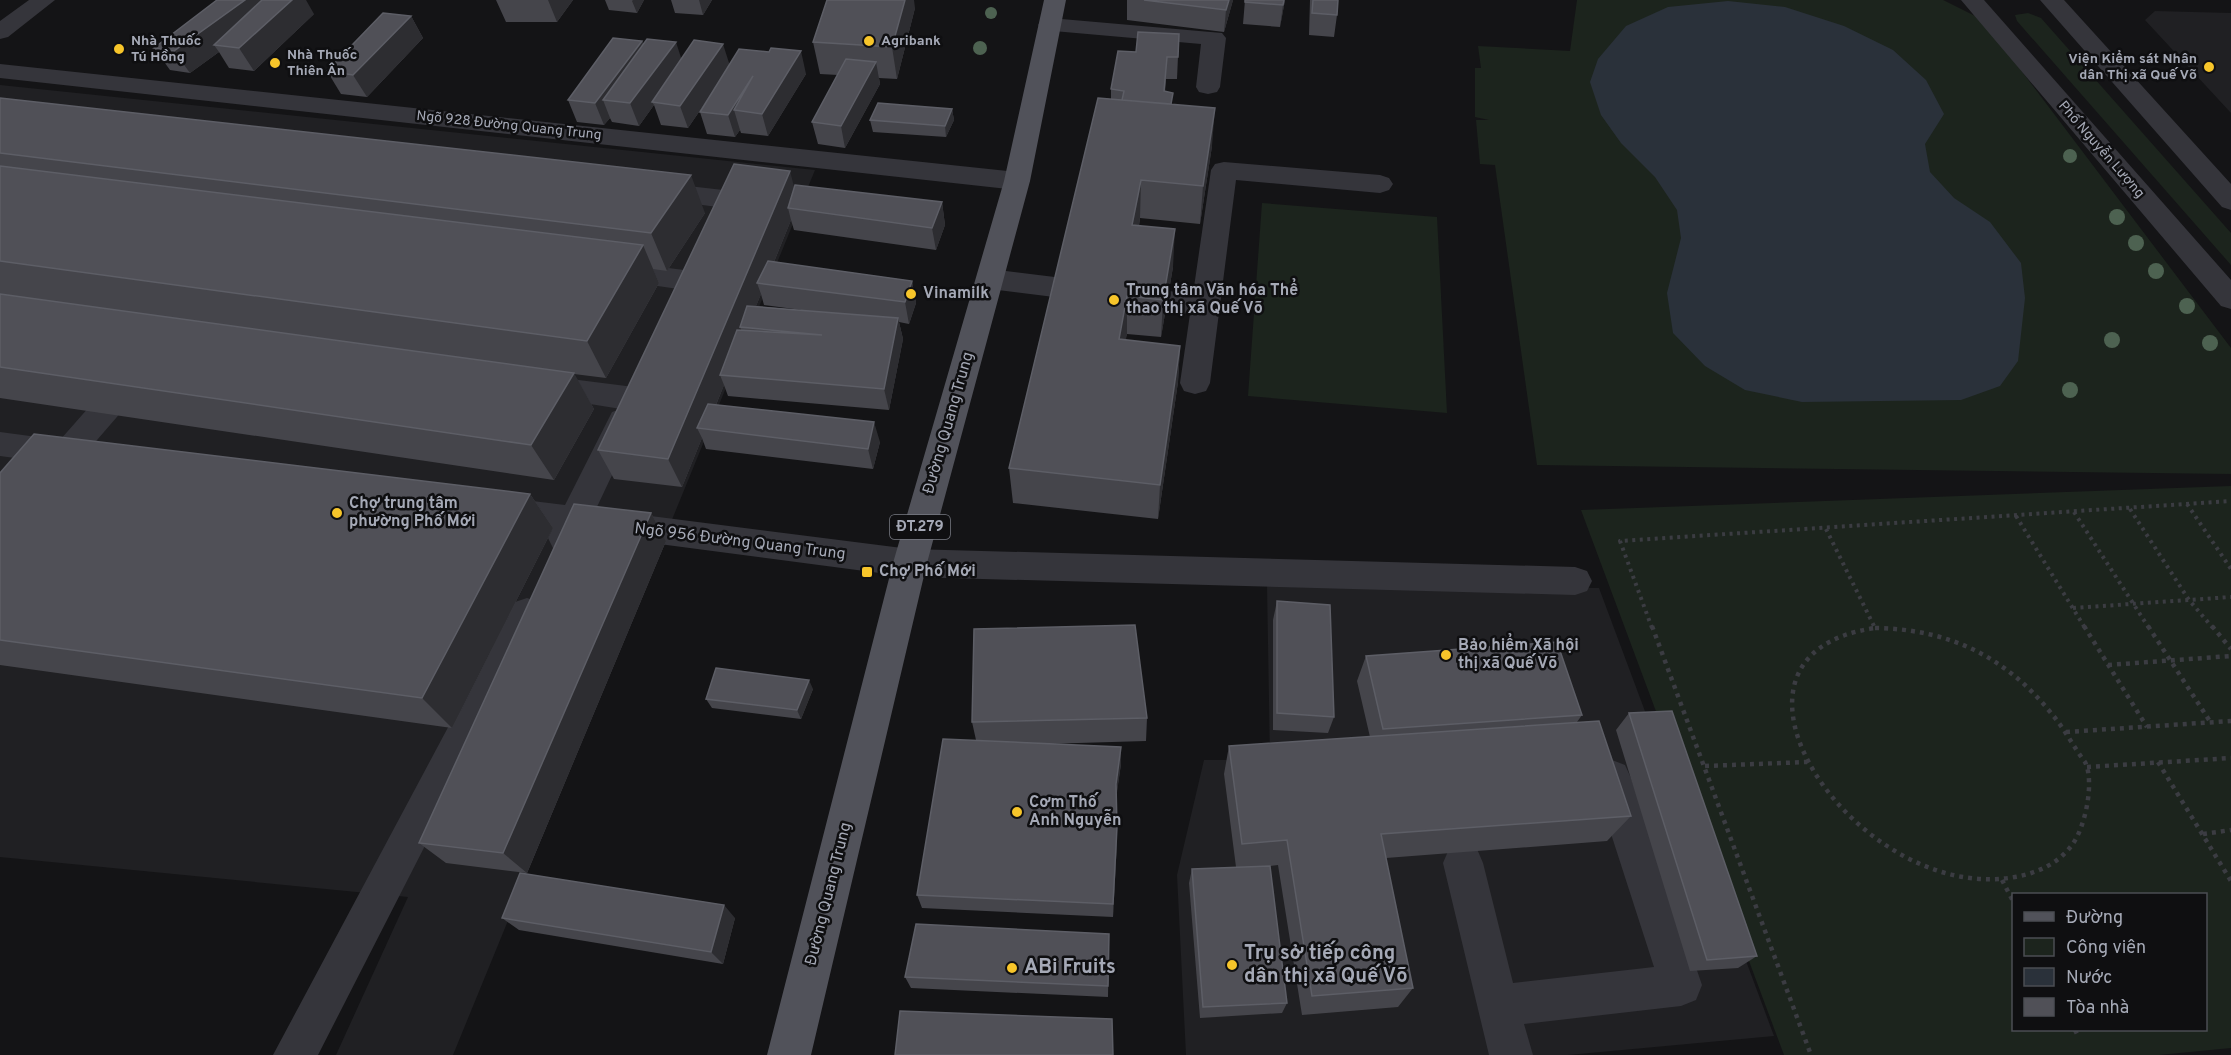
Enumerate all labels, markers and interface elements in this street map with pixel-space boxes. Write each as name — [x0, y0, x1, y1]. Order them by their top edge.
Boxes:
place label: Nhà Thuốc Tú Hồng — [131, 33, 201, 66]
place label: Agribank — [881, 33, 941, 50]
marker: Agribank — [862, 34, 876, 48]
marker: Nhà Thuốc Tú Hồng — [112, 42, 126, 56]
place label: Nhà Thuốc Thiên Ân — [287, 47, 357, 80]
place label: Viện Kiểm sát Nhân dân Thị xã Quế Võ — [2068, 50, 2197, 84]
marker: Nhà Thuốc Thiên Ân — [268, 56, 282, 70]
marker: Viện Kiểm sát Nhân dân Thị xã Quế Võ — [2202, 60, 2216, 74]
street label: Phố Nguyễn Lượng — [2054, 97, 2149, 202]
street label: Ngõ 928 Đường Quang Trung — [416, 108, 602, 144]
place label: Trung tâm Văn hóa Thể thao thị xã Quế Võ — [1126, 277, 1298, 319]
place label: Vinamilk — [923, 284, 989, 304]
marker: Vinamilk — [904, 287, 918, 301]
marker: Trung tâm Văn hóa Thể thao thị xã Quế Võ — [1107, 293, 1121, 307]
street label: Đường Quang Trung — [919, 350, 979, 496]
place label: Chợ trung tâm phường Phố Mới — [349, 494, 476, 532]
marker: Chợ trung tâm phường Phố Mới — [330, 506, 344, 520]
road number: ĐT.279 — [890, 515, 950, 539]
street label: Ngõ 956 Đường Quang Trung — [633, 519, 847, 565]
place label: Chợ Phố Mới — [879, 561, 976, 582]
marker: Chợ Phố Mới — [860, 565, 874, 579]
place label: Bảo hiểm Xã hội thị xã Quế Võ — [1458, 632, 1579, 674]
marker: Bảo hiểm Xã hội thị xã Quế Võ — [1439, 648, 1453, 662]
place label: Cơm Thố Anh Nguyễn — [1029, 792, 1121, 831]
marker: Cơm Thố Anh Nguyễn — [1010, 805, 1024, 819]
street label: Đường Quang Trung — [802, 820, 856, 968]
legend — [2012, 893, 2207, 1031]
text: Đường — [2066, 907, 2123, 930]
text: Công viên — [2066, 937, 2146, 960]
place label: Trụ sở tiếp công dân thị xã Quế Võ — [1244, 940, 1408, 990]
place label: ABi Fruits — [1024, 955, 1116, 981]
marker: Trụ sở tiếp công dân thị xã Quế Võ — [1225, 958, 1239, 972]
marker: ABi Fruits — [1005, 961, 1019, 975]
text: Nước — [2066, 967, 2112, 990]
text: Tòa nhà — [2066, 997, 2129, 1020]

